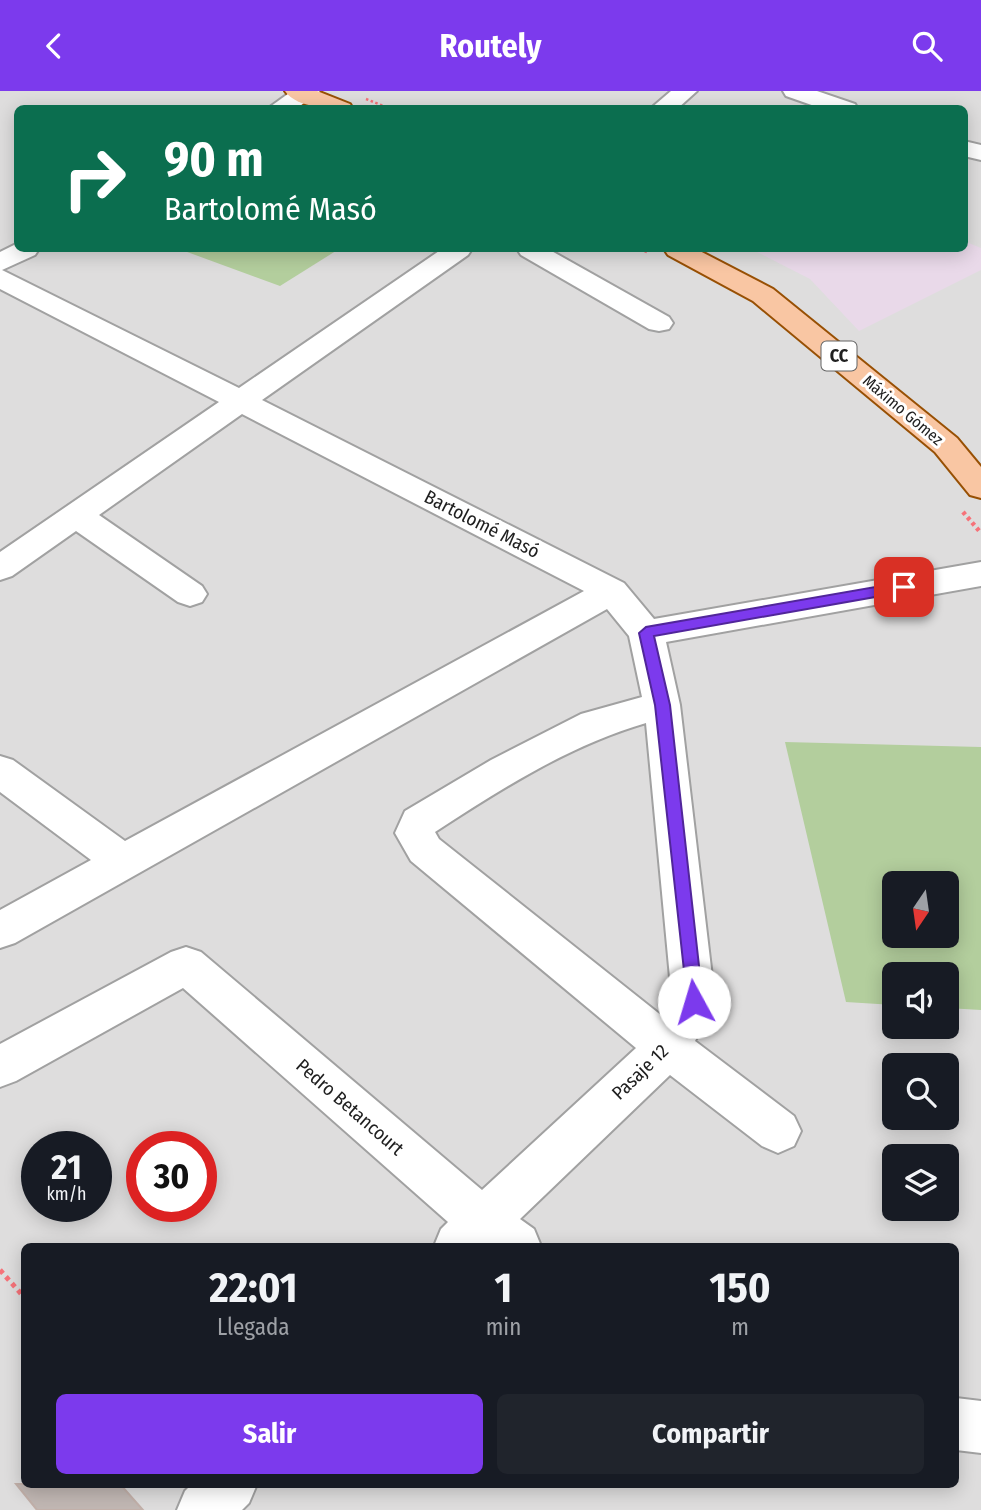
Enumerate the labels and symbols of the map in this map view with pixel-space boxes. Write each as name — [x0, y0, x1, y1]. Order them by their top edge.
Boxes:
road number: CC — [822, 341, 856, 370]
street label: Máximo Gómez — [859, 371, 947, 449]
street label: Bartolomé Masó — [420, 485, 544, 563]
pin — [874, 557, 934, 617]
north arrow — [882, 871, 959, 949]
position arrow — [657, 965, 731, 1039]
street label: Pasaje 12 — [607, 1040, 673, 1104]
street label: Pedro Betancourt — [291, 1054, 409, 1161]
speed limit sign: 30 — [126, 1131, 217, 1222]

